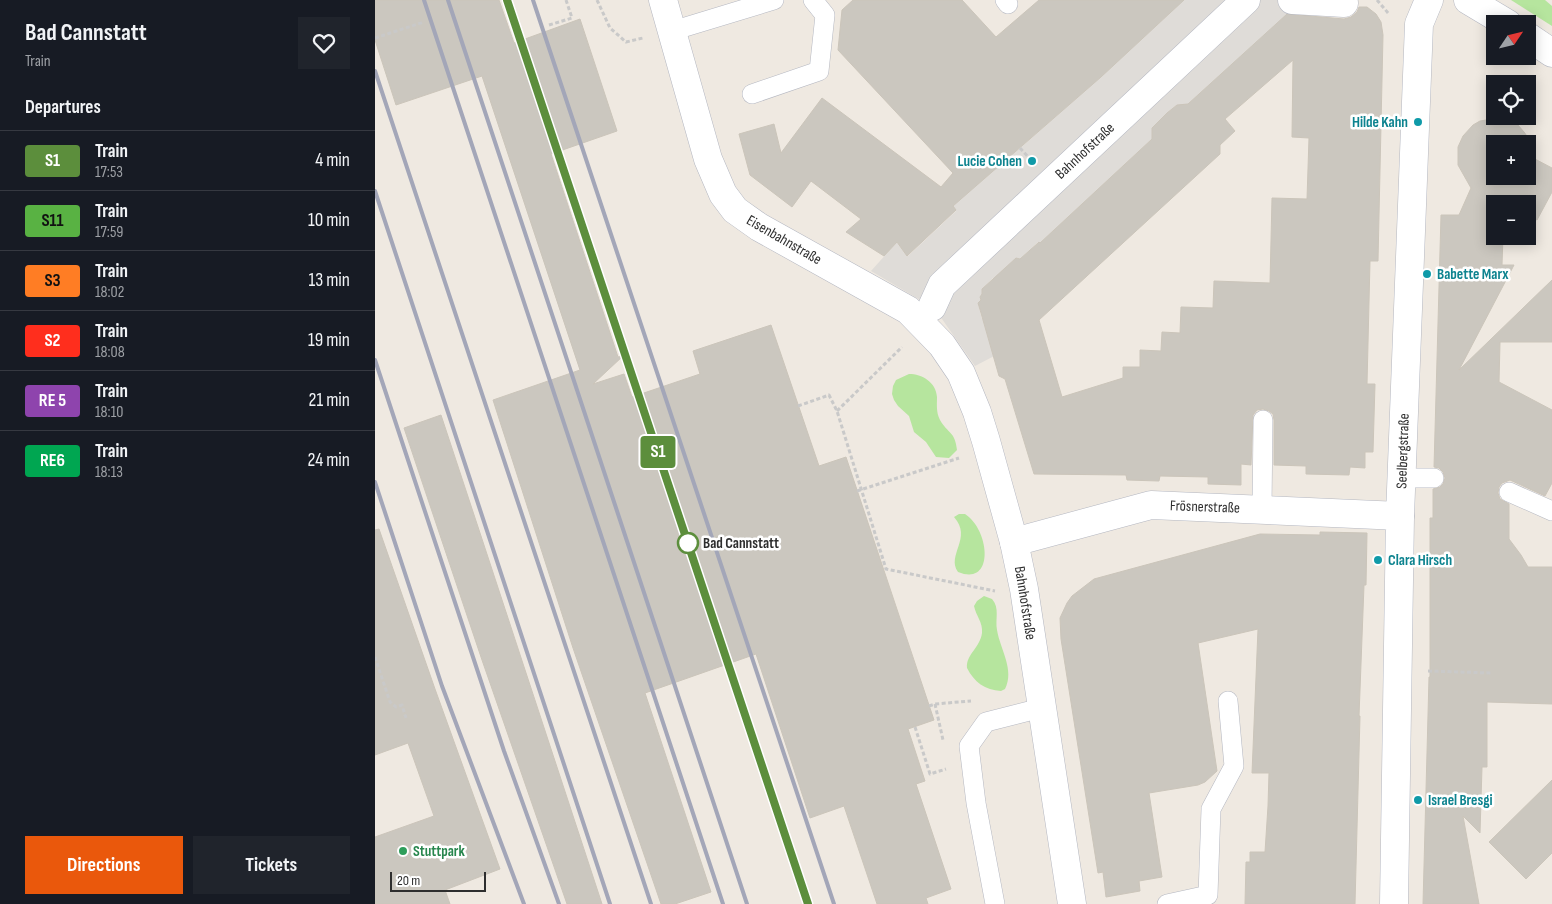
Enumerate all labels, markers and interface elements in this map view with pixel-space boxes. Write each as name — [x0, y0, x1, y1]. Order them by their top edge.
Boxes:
north arrow — [1486, 15, 1536, 65]
map controls — [1486, 15, 1536, 245]
button: heart — [298, 17, 350, 69]
text: Bad Cannstatt — [25, 18, 147, 47]
text: Train — [25, 52, 51, 71]
button: locate — [1486, 75, 1536, 125]
text: Departures — [25, 96, 101, 119]
place label: Hilde Kahn — [1352, 113, 1408, 132]
marker: Hilde Kahn — [1412, 116, 1424, 128]
street label: Bahnhofstraße — [1051, 119, 1119, 183]
button: + — [1486, 135, 1536, 185]
text: Train — [95, 140, 128, 163]
text: 4 min — [315, 149, 350, 172]
text: S1 — [45, 150, 60, 171]
place label: Lucie Cohen — [958, 152, 1022, 171]
marker: Lucie Cohen — [1026, 155, 1038, 167]
text: 17:53 — [95, 163, 123, 182]
button: − — [1486, 195, 1536, 245]
text: Train — [95, 200, 128, 223]
text: 10 min — [308, 209, 350, 232]
text: S11 — [41, 210, 64, 231]
street label: Eisenbahnstraße — [743, 211, 825, 269]
text: 17:59 — [95, 223, 123, 242]
text: Train — [95, 260, 128, 283]
place label: Babette Marx — [1437, 265, 1509, 284]
marker: Babette Marx — [1421, 268, 1433, 280]
text: 13 min — [309, 269, 350, 292]
text: S3 — [44, 270, 61, 291]
text: 18:02 — [95, 283, 124, 302]
text: Train — [95, 320, 128, 343]
text: 19 min — [308, 329, 350, 352]
text: S2 — [44, 330, 61, 351]
text: 18:08 — [95, 343, 125, 362]
text: Train — [95, 380, 128, 403]
text: 21 min — [309, 389, 350, 412]
text: RE 5 — [39, 390, 66, 411]
text: 18:10 — [95, 403, 123, 422]
street label: Seelbergstraße — [1392, 413, 1414, 489]
line badge: S1 — [635, 436, 681, 468]
text: Train — [95, 440, 128, 463]
text: S1 — [650, 441, 666, 462]
text: 24 min — [307, 449, 350, 472]
text: RE6 — [40, 450, 65, 471]
text: 18:13 — [95, 463, 123, 482]
street label: Frösnerstraße — [1170, 496, 1240, 518]
marker: Bad Cannstatt — [677, 532, 699, 554]
place label: Bad Cannstatt — [703, 534, 779, 553]
place label: Clara Hirsch — [1388, 551, 1452, 570]
marker: Clara Hirsch — [1372, 554, 1384, 566]
street label: Bahnhofstraße — [1010, 565, 1040, 641]
place label: Israel Bresgi — [1428, 791, 1493, 810]
marker: Israel Bresgi — [1412, 794, 1424, 806]
button: Directions — [25, 836, 183, 894]
button: Tickets — [193, 836, 350, 894]
place label: Stuttpark — [413, 842, 465, 861]
marker: Stuttpark — [397, 845, 409, 857]
scale bar — [390, 869, 486, 892]
text: 20 m — [397, 872, 420, 889]

